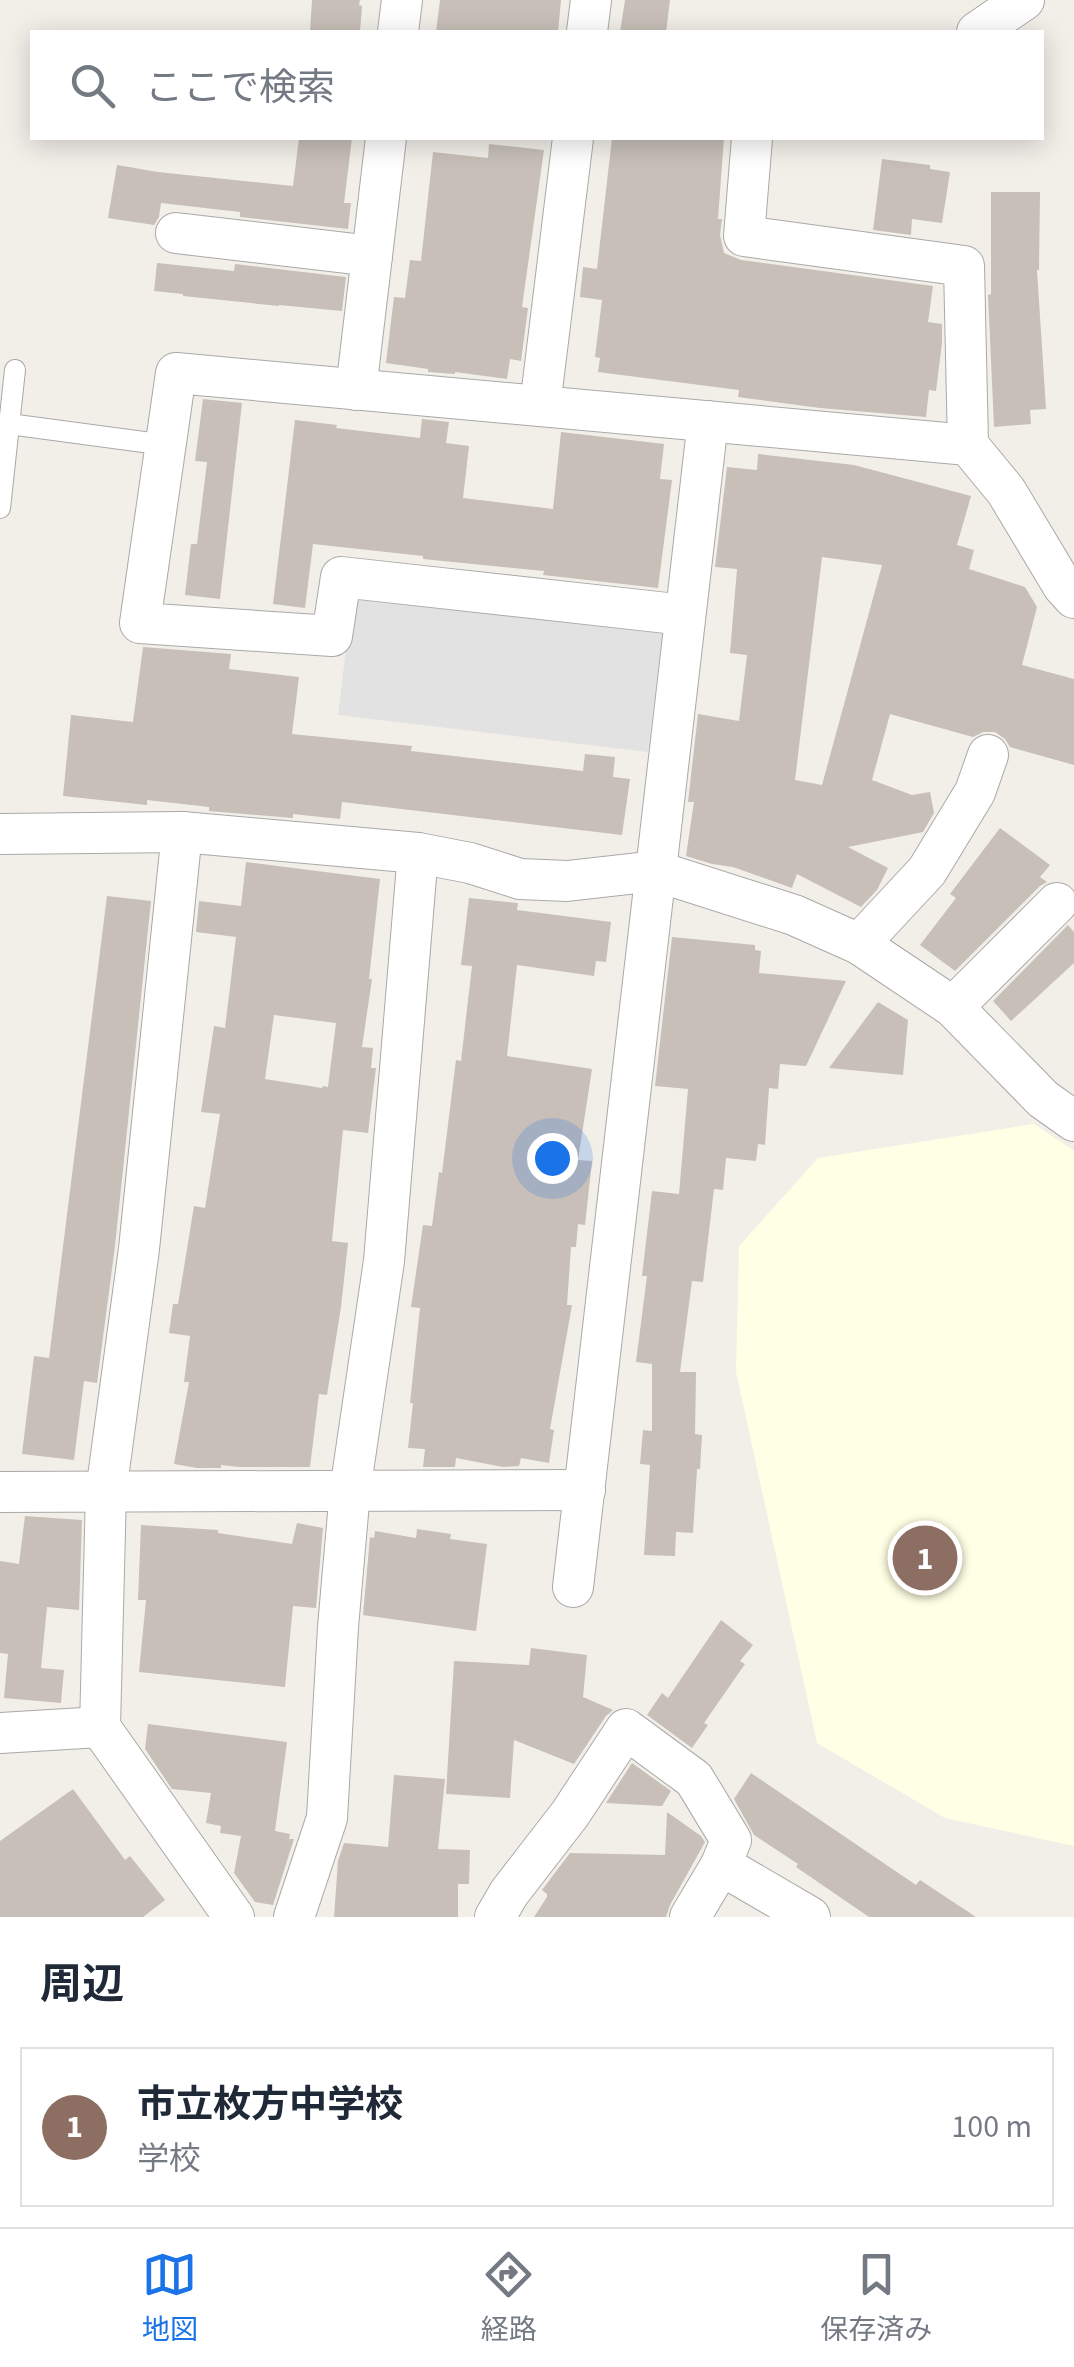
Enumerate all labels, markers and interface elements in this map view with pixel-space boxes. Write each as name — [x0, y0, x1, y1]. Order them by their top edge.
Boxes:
search box — [30, 30, 1044, 140]
icon: search — [65, 58, 120, 113]
text: ここで検索 — [145, 61, 335, 115]
your location — [527, 1133, 578, 1184]
pin: 1 — [892, 1520, 958, 1596]
text: 周辺 — [40, 1955, 124, 2015]
text: 市立枚方中学校 — [137, 2078, 403, 2132]
text: 1 — [66, 2104, 83, 2150]
text: 100 m — [951, 2104, 1032, 2150]
text: 学校 — [137, 2136, 201, 2182]
tab: 地図 — [142, 2247, 198, 2350]
tab: 経路 — [481, 2247, 537, 2350]
tab: 保存済み — [820, 2247, 932, 2350]

